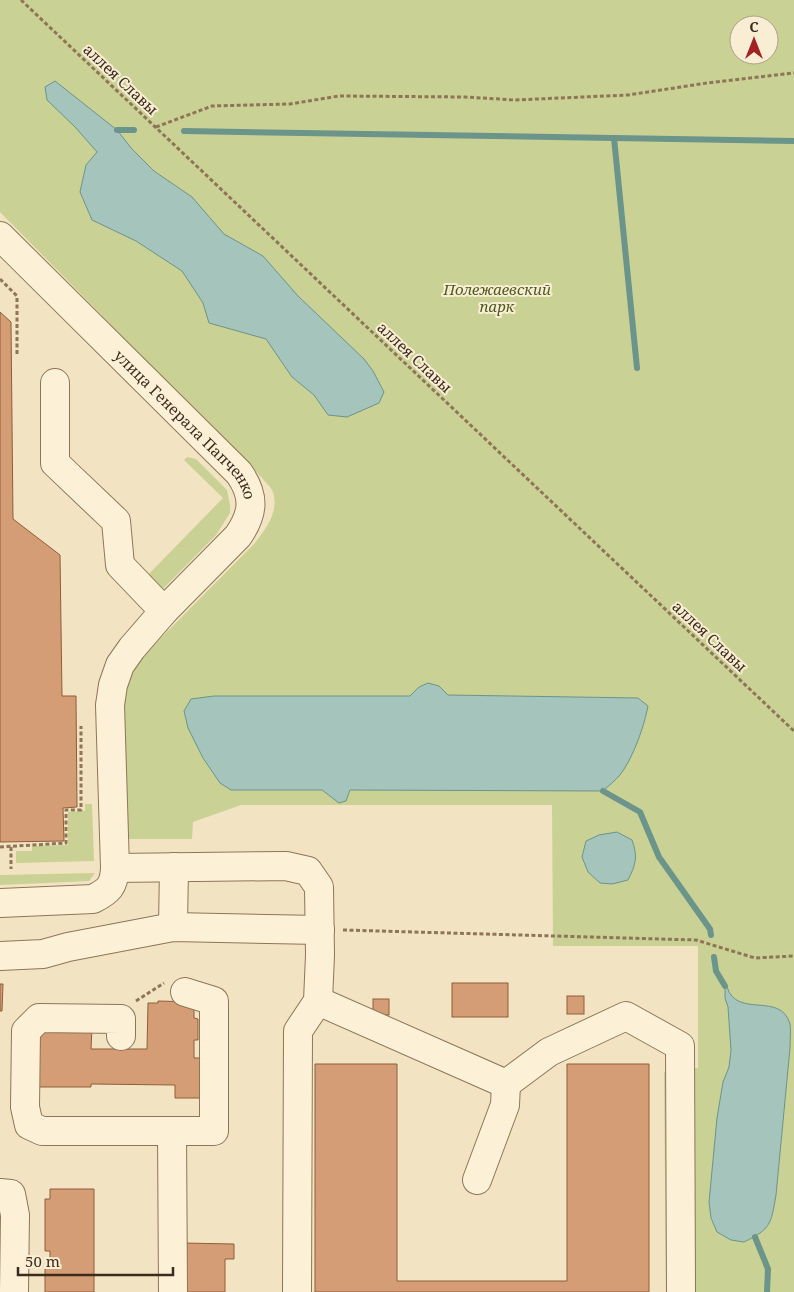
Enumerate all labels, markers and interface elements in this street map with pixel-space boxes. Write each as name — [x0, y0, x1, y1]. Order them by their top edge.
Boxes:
north arrow — [729, 15, 779, 65]
text: С — [749, 17, 759, 36]
street label: аллея Славы — [79, 39, 163, 119]
park label: Полежаевский парк — [442, 279, 551, 316]
street label: аллея Славы — [373, 317, 457, 397]
street label: улица Генерала Папченко — [110, 345, 260, 501]
street label: аллея Славы — [668, 596, 752, 676]
scale bar — [18, 1244, 172, 1276]
text: 50 m — [25, 1251, 60, 1271]

